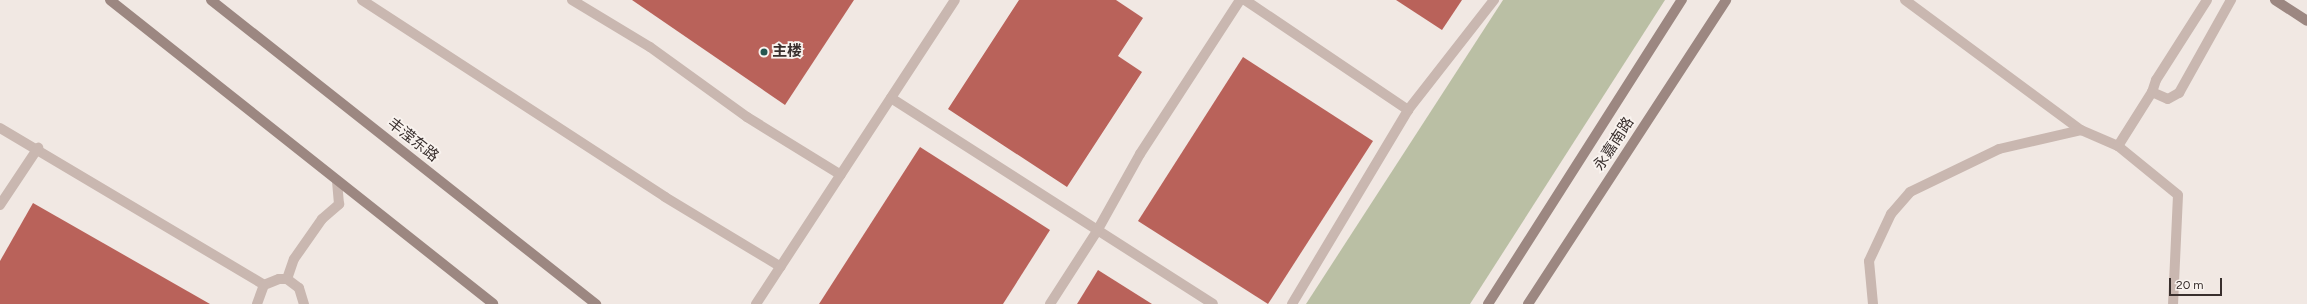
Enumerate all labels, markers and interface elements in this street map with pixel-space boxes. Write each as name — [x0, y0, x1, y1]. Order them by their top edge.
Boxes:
place label: 主楼 — [772, 43, 802, 61]
marker: 主楼 — [759, 47, 769, 57]
street label: 丰滢东路 — [384, 114, 442, 166]
street label: 永嘉南路 — [1590, 114, 1638, 174]
scale bar — [2171, 270, 2224, 296]
text: 20 m — [2176, 278, 2204, 292]

